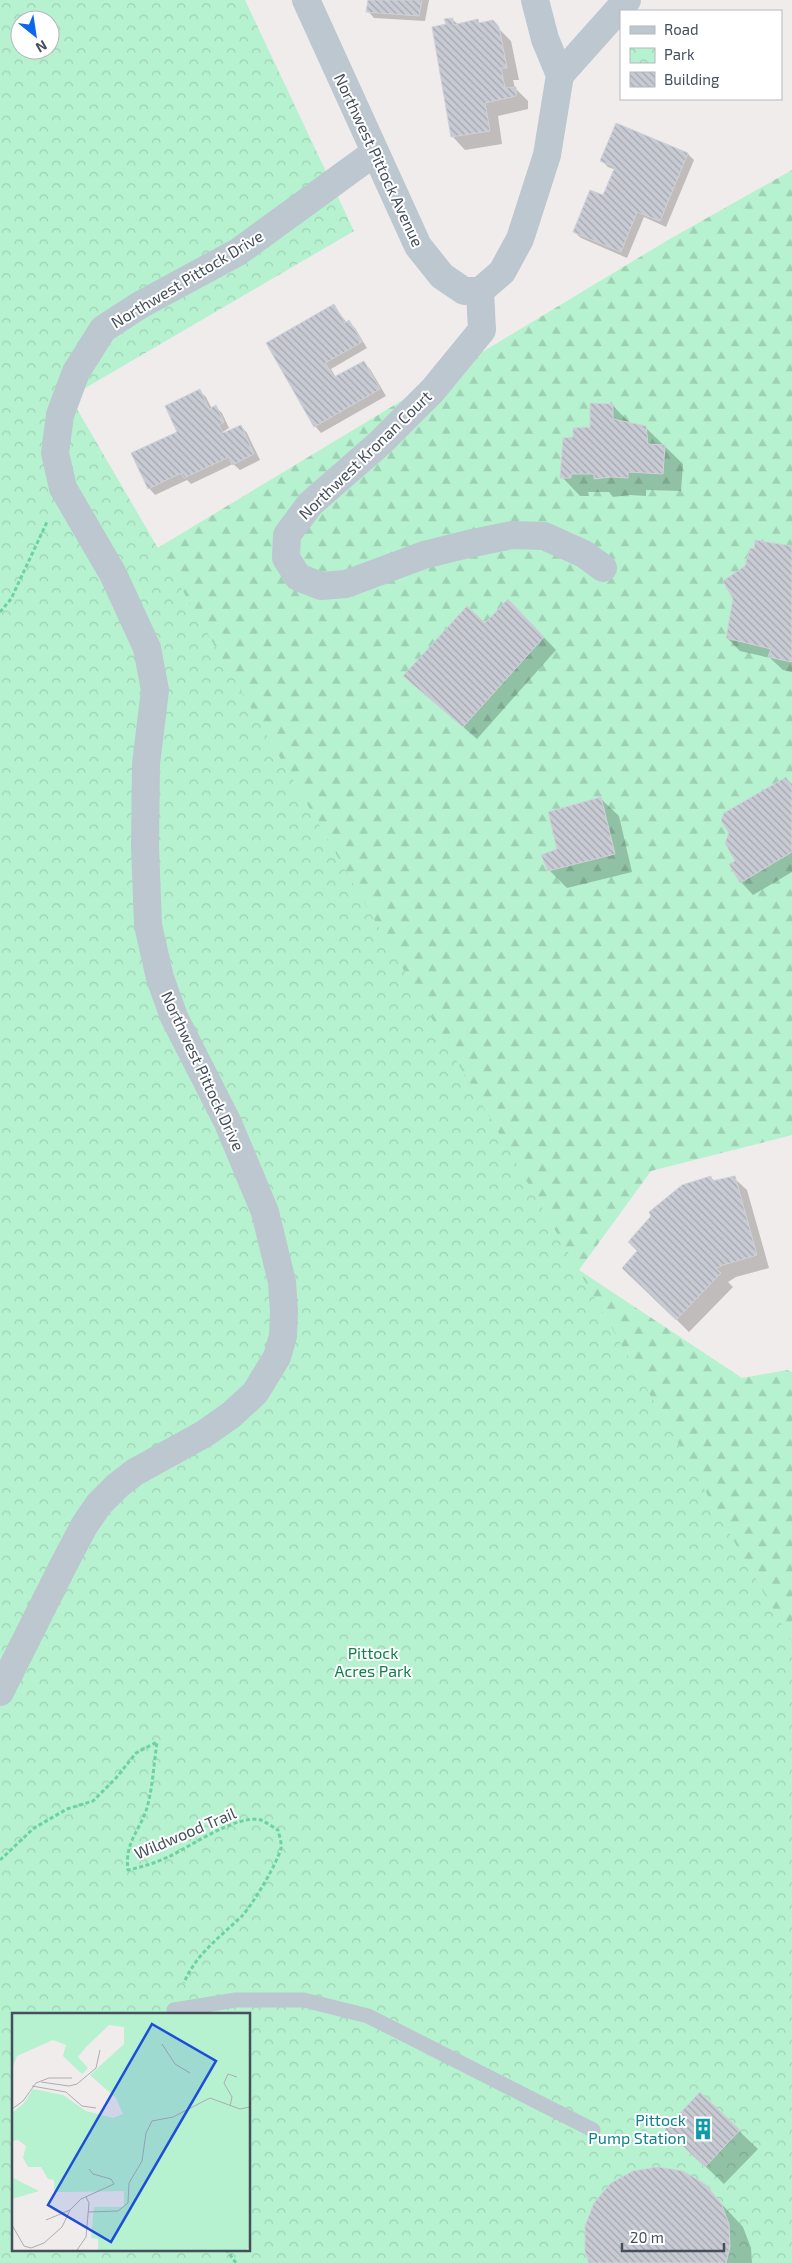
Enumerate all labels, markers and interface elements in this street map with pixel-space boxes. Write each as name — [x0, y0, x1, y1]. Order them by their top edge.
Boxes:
north arrow — [10, 10, 60, 60]
legend — [620, 10, 782, 100]
text: Road — [664, 20, 699, 38]
text: N — [33, 37, 50, 57]
text: Park — [664, 45, 695, 63]
street label: Northwest Pittock Avenue — [331, 70, 428, 249]
text: Building — [664, 70, 720, 88]
street label: Northwest Pittock Drive — [107, 226, 266, 331]
street label: Northwest Kronan Court — [294, 386, 435, 523]
street label: Northwest Pittock Drive — [158, 988, 249, 1154]
park label: Pittock Acres Park — [335, 1643, 412, 1680]
street label: Wildwood Trail — [131, 1803, 239, 1862]
inset map — [12, 2013, 250, 2250]
place label: Pittock Pump Station — [588, 2110, 686, 2147]
building icon: Pittock Pump Station — [690, 2116, 716, 2142]
scale bar — [622, 2220, 724, 2252]
text: 20 m — [630, 2228, 664, 2246]

